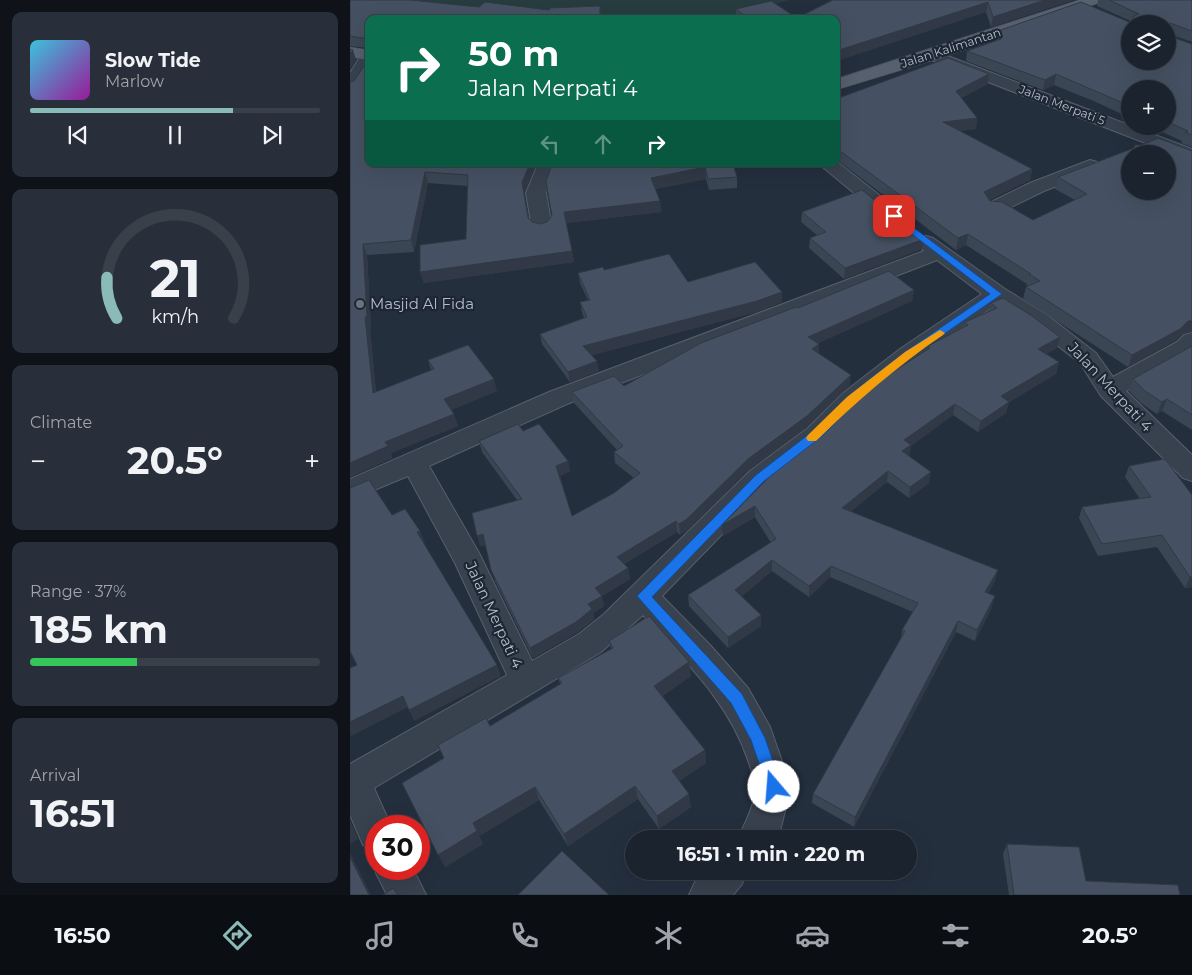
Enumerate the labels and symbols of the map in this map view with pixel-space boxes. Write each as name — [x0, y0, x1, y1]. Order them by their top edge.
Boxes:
street label: Jalan Kalimantan — [898, 24, 1003, 71]
street label: Jalan Merpati 5 — [1016, 81, 1108, 128]
pin — [873, 195, 915, 237]
place label: Masjid Al Fida — [370, 294, 474, 313]
marker: Masjid Al Fida — [354, 298, 366, 310]
street label: Jalan Merpati 4 — [1063, 337, 1157, 435]
street label: Jalan Merpati 4 — [461, 558, 528, 671]
position arrow — [747, 760, 799, 812]
speed limit sign: 30 — [365, 815, 430, 880]

